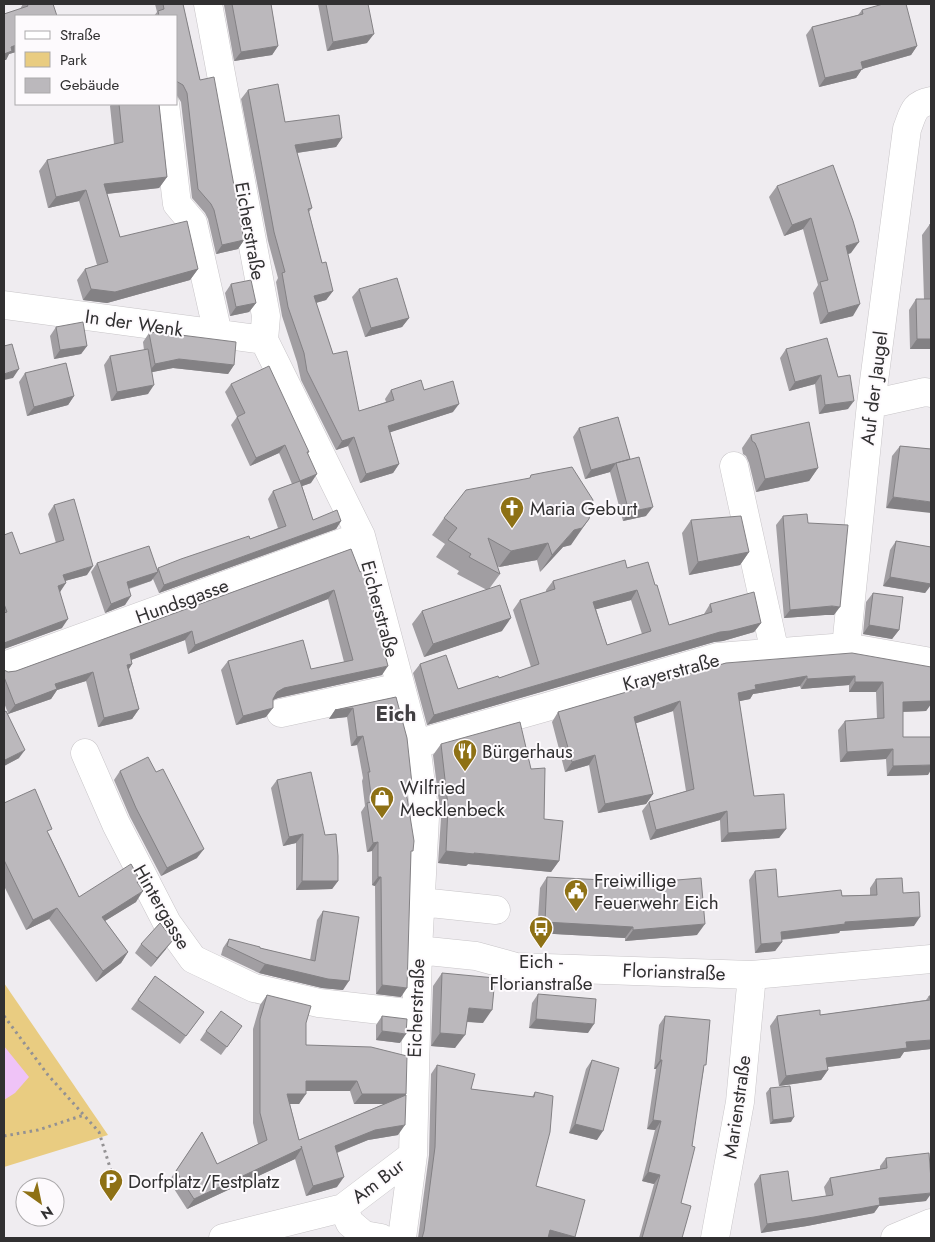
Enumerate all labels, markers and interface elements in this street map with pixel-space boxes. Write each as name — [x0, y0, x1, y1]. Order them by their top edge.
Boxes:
legend — [15, 15, 178, 105]
text: Straße — [60, 24, 101, 46]
text: Park — [60, 49, 87, 71]
text: Gebäude — [60, 74, 120, 96]
street label: Eicherstraße — [228, 180, 272, 282]
street label: In der Wenk — [83, 303, 185, 343]
street label: Auf der Jaugel — [854, 329, 894, 447]
church icon: Maria Geburt — [499, 495, 525, 529]
place label: Maria Geburt — [530, 495, 638, 522]
street label: Eicherstraße — [354, 558, 406, 661]
street label: Hundsgasse — [132, 572, 232, 630]
street label: Krayerstraße — [620, 646, 723, 698]
district label: Eich — [376, 699, 416, 729]
restaurant icon: Bürgerhaus — [452, 738, 478, 772]
place label: Bürgerhaus — [482, 738, 573, 765]
place label: Wilfried Mecklenbeck — [400, 774, 505, 823]
shop icon: Wilfried Mecklenbeck — [369, 785, 395, 819]
street label: Hintergasse — [127, 859, 197, 955]
place label: Freiwillige Feuerwehr Eich — [594, 867, 719, 916]
public building icon: Freiwillige Feuerwehr Eich — [563, 878, 589, 912]
bus stop icon: Eich - Florianstraße — [528, 915, 554, 949]
place label: Eich - Florianstraße — [489, 948, 593, 997]
street label: Florianstraße — [622, 957, 726, 987]
street label: Eicherstraße — [401, 958, 431, 1058]
street label: Marienstraße — [716, 1053, 758, 1160]
street label: Am Bur — [346, 1152, 411, 1210]
parking icon: Dorfplatz/Festplatz — [98, 1168, 124, 1202]
place label: Dorfplatz/Festplatz — [128, 1168, 280, 1195]
north arrow — [15, 1177, 65, 1227]
text: N — [37, 1201, 57, 1224]

